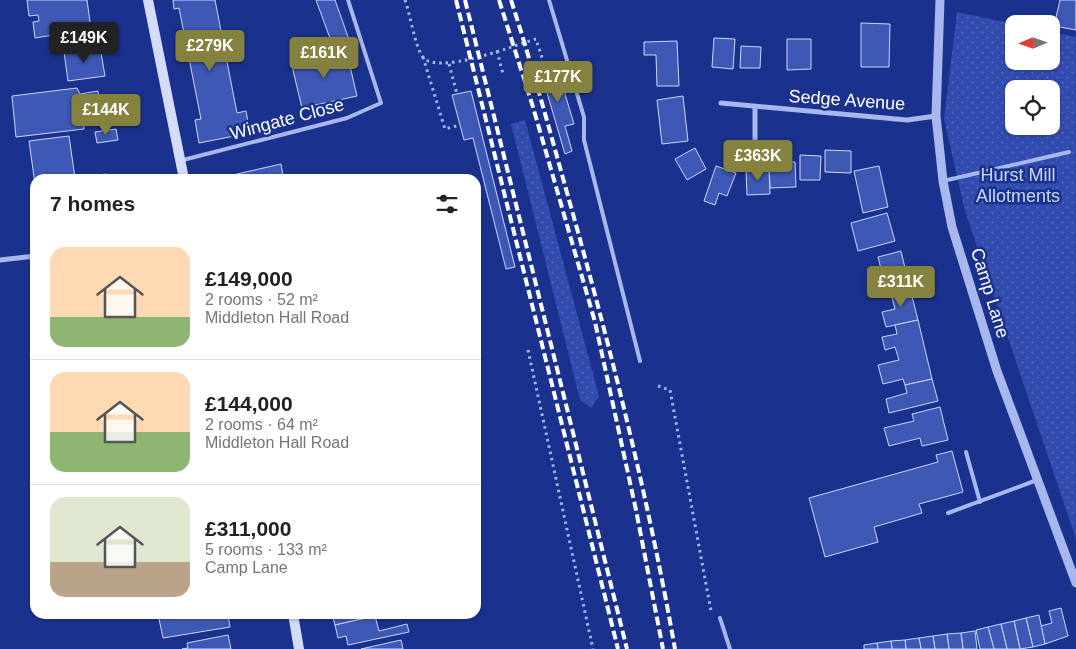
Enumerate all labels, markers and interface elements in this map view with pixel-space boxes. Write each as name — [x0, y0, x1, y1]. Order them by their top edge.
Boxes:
north arrow — [1005, 15, 1060, 70]
map controls — [1005, 15, 1060, 135]
pin: £149K — [49, 22, 119, 64]
text: £149K — [60, 29, 108, 46]
pin: £279K — [175, 30, 245, 72]
pin: £161K — [289, 36, 359, 79]
text: £279K — [186, 37, 234, 54]
text: £161K — [300, 44, 348, 61]
pin: £177K — [523, 61, 593, 103]
text: £177K — [534, 68, 582, 85]
button: locate — [1005, 80, 1060, 135]
street label: Sedge Avenue — [788, 86, 906, 114]
pin: £144K — [71, 94, 141, 136]
street label: Wingate Close — [228, 94, 346, 144]
text: £144K — [82, 101, 130, 118]
pin: £363K — [723, 140, 793, 182]
text: £363K — [734, 147, 782, 164]
park label: Hurst Mill Allotments — [976, 165, 1060, 206]
icon: filters — [433, 190, 461, 218]
text: 7 homes — [50, 192, 135, 215]
street label: Camp Lane — [967, 246, 1013, 340]
pin: £311K — [866, 266, 936, 308]
icon: home — [90, 267, 150, 327]
text: £149,000 — [205, 267, 293, 290]
text: £311K — [878, 273, 924, 290]
text: 2 rooms · 52 m² — [205, 291, 318, 308]
text: Middleton Hall Road — [205, 309, 349, 326]
icon: home — [90, 392, 150, 452]
text: £144,000 — [205, 392, 293, 415]
text: 2 rooms · 64 m² — [205, 416, 318, 433]
text: Middleton Hall Road — [205, 434, 349, 451]
icon: home — [90, 517, 150, 577]
text: £311,000 — [205, 517, 291, 540]
text: 5 rooms · 133 m² — [205, 541, 327, 558]
text: Camp Lane — [205, 559, 288, 576]

